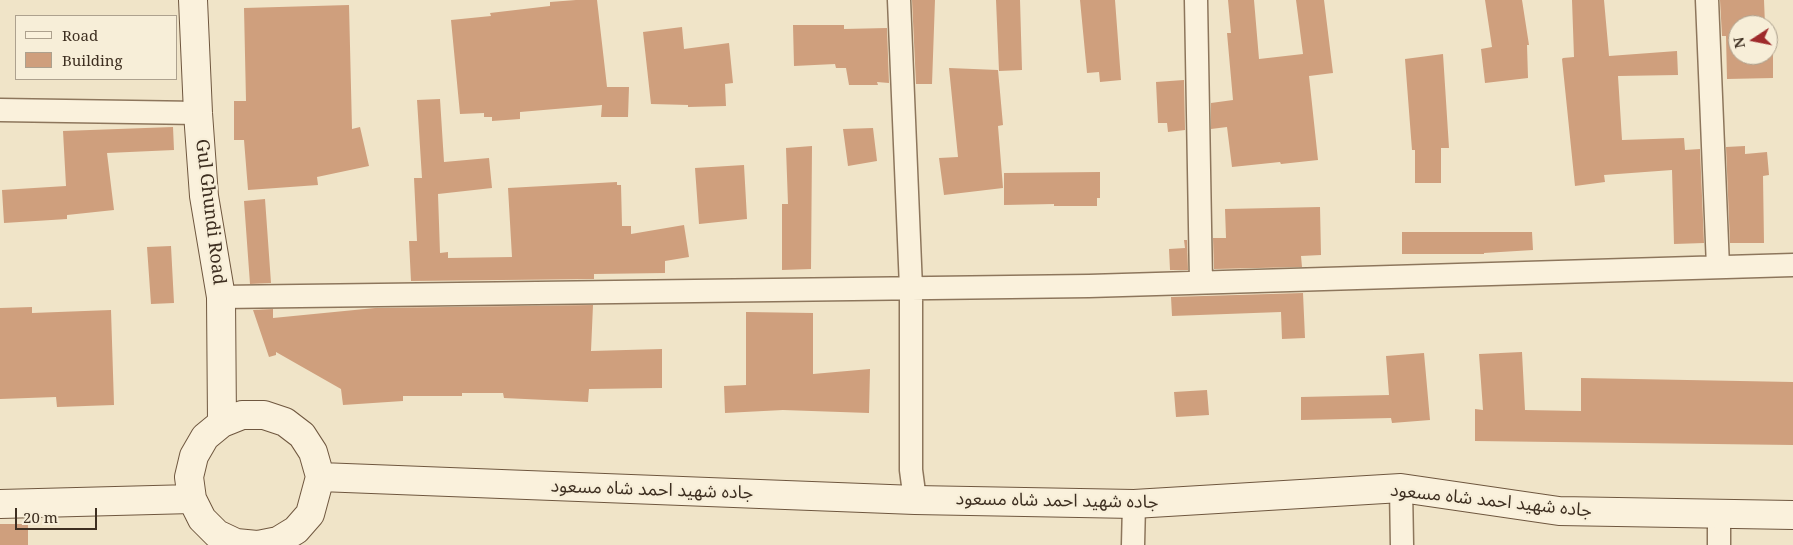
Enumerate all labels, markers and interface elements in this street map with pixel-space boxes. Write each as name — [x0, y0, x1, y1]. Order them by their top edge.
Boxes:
legend — [15, 15, 178, 80]
north arrow — [1728, 15, 1778, 65]
text: Road — [62, 25, 98, 45]
text: N — [1728, 36, 1749, 50]
text: Building — [62, 50, 123, 70]
street label: Gul Ghundi Road — [190, 138, 230, 286]
street label: جاده شهيد احمد شاه مسعود — [550, 476, 754, 504]
street label: جاده شهيد احمد شاه مسعود — [1389, 480, 1593, 522]
street label: جاده شهيد احمد شاه مسعود — [955, 488, 1159, 514]
scale bar — [18, 498, 100, 530]
text: 20 m — [23, 507, 58, 527]

